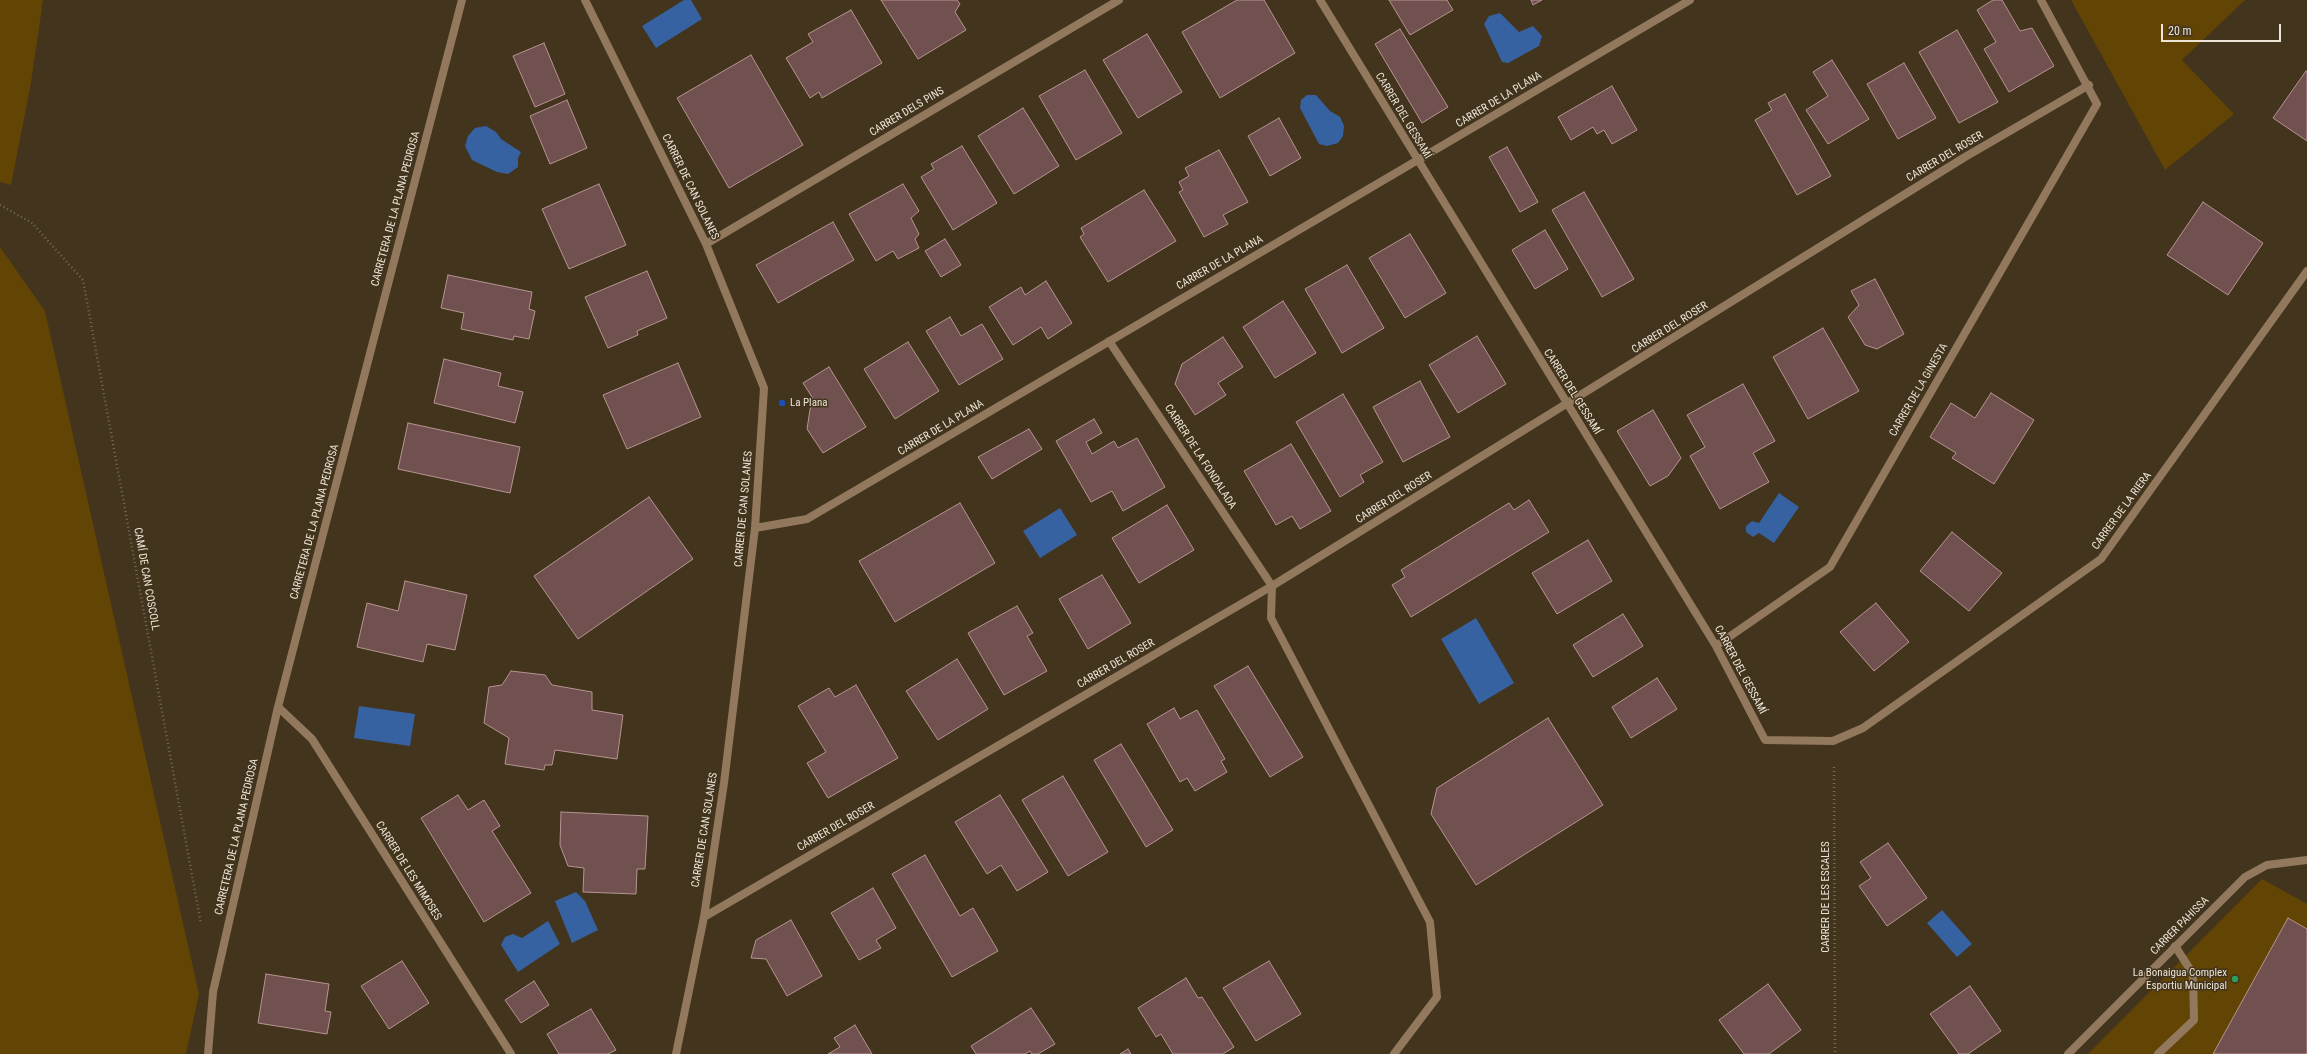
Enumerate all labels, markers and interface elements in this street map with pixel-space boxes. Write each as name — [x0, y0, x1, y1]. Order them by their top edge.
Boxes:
scale bar — [2163, 16, 2283, 42]
text: 20 m — [2168, 24, 2192, 38]
street label: CARRER DE LA PLANA — [1454, 69, 1544, 131]
street label: CARRER DEL GESSAMÍ — [1372, 70, 1434, 162]
street label: CARRER DELS PINS — [867, 85, 947, 139]
street label: CARRER DEL ROSER — [1904, 129, 1986, 185]
street label: CARRETERA DE LA PLANA PEDROSA — [369, 130, 423, 288]
street label: CARRER DE CAN SOLANES — [659, 132, 721, 242]
street label: CARRER DE LA PLANA — [1174, 233, 1266, 293]
street label: CARRER DEL ROSER — [1630, 299, 1710, 357]
street label: CARRER DE LA GINESTA — [1887, 341, 1951, 439]
street label: CARRER DEL GESSAMÍ — [1540, 347, 1604, 437]
place label: La Plana — [790, 396, 828, 410]
street label: CARRER DE LA PLANA — [896, 397, 986, 459]
marker: La Plana — [777, 398, 787, 408]
street label: CARRER DE LA FONDALADA — [1161, 402, 1239, 512]
street label: CARRETERA DE LA PLANA PEDROSA — [288, 443, 342, 601]
street label: CARRER DE CAN SOLANES — [732, 451, 756, 567]
street label: CARRER DEL ROSER — [1354, 469, 1434, 527]
street label: CARRER DE LA RIERA — [2089, 470, 2155, 552]
street label: CAMÍ DE CAN COSCOLL — [130, 527, 162, 631]
street label: CARRER DEL GESSAMÍ — [1711, 623, 1769, 717]
street label: CARRER DEL ROSER — [1075, 637, 1157, 691]
street label: CARRETERA DE LA PLANA PEDROSA — [213, 758, 261, 916]
street label: CARRER DE CAN SOLANES — [689, 772, 721, 888]
street label: CARRER DEL ROSER — [795, 800, 877, 854]
street label: CARRER DE LES MIMOSES — [372, 819, 444, 923]
street label: CARRER DE LES ESCALES — [1819, 841, 1833, 953]
street label: CARRER PAHISSA — [2148, 894, 2212, 958]
place label: La Bonaigua Complex Esportiu Municipal — [2133, 966, 2227, 992]
marker: La Bonaigua Complex Esportiu Municipal — [2230, 974, 2240, 984]

